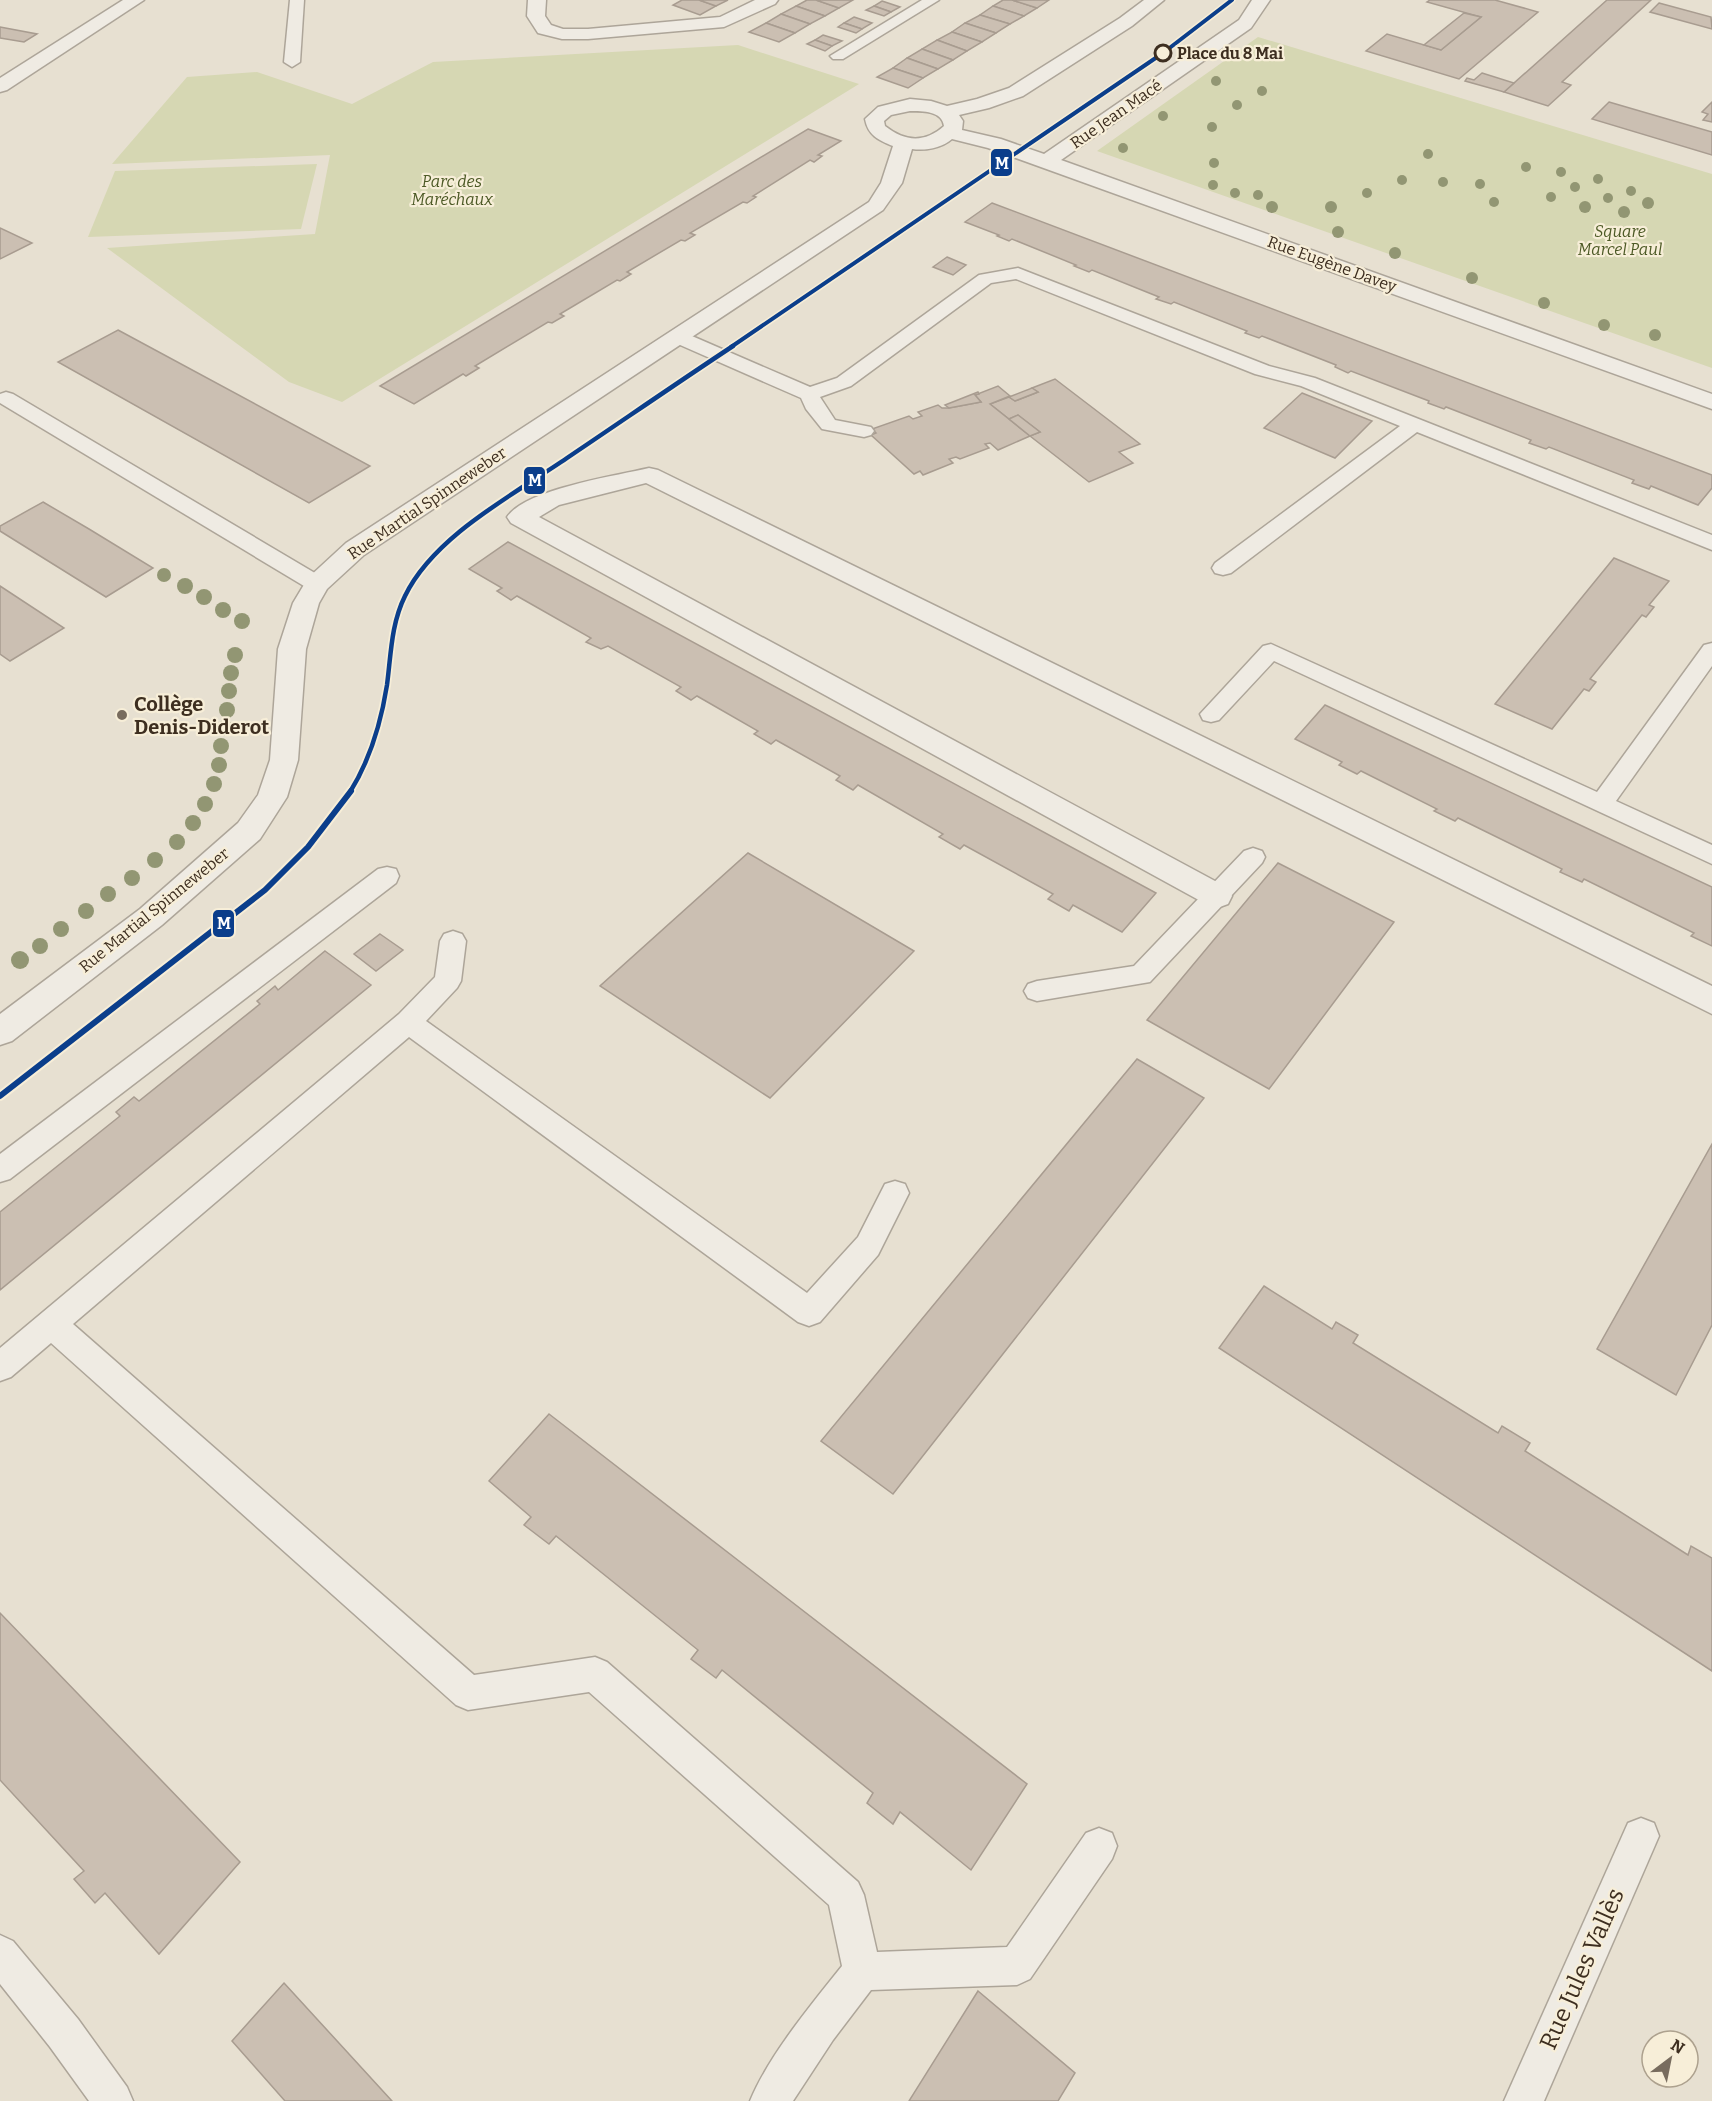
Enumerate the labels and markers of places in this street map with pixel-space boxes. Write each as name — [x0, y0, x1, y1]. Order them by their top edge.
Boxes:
marker: Place du 8 Mai — [1154, 44, 1172, 62]
place label: Place du 8 Mai — [1177, 44, 1283, 63]
place label: Collège Denis-Diderot — [134, 692, 269, 739]
marker: Collège Denis-Diderot — [115, 708, 129, 722]

